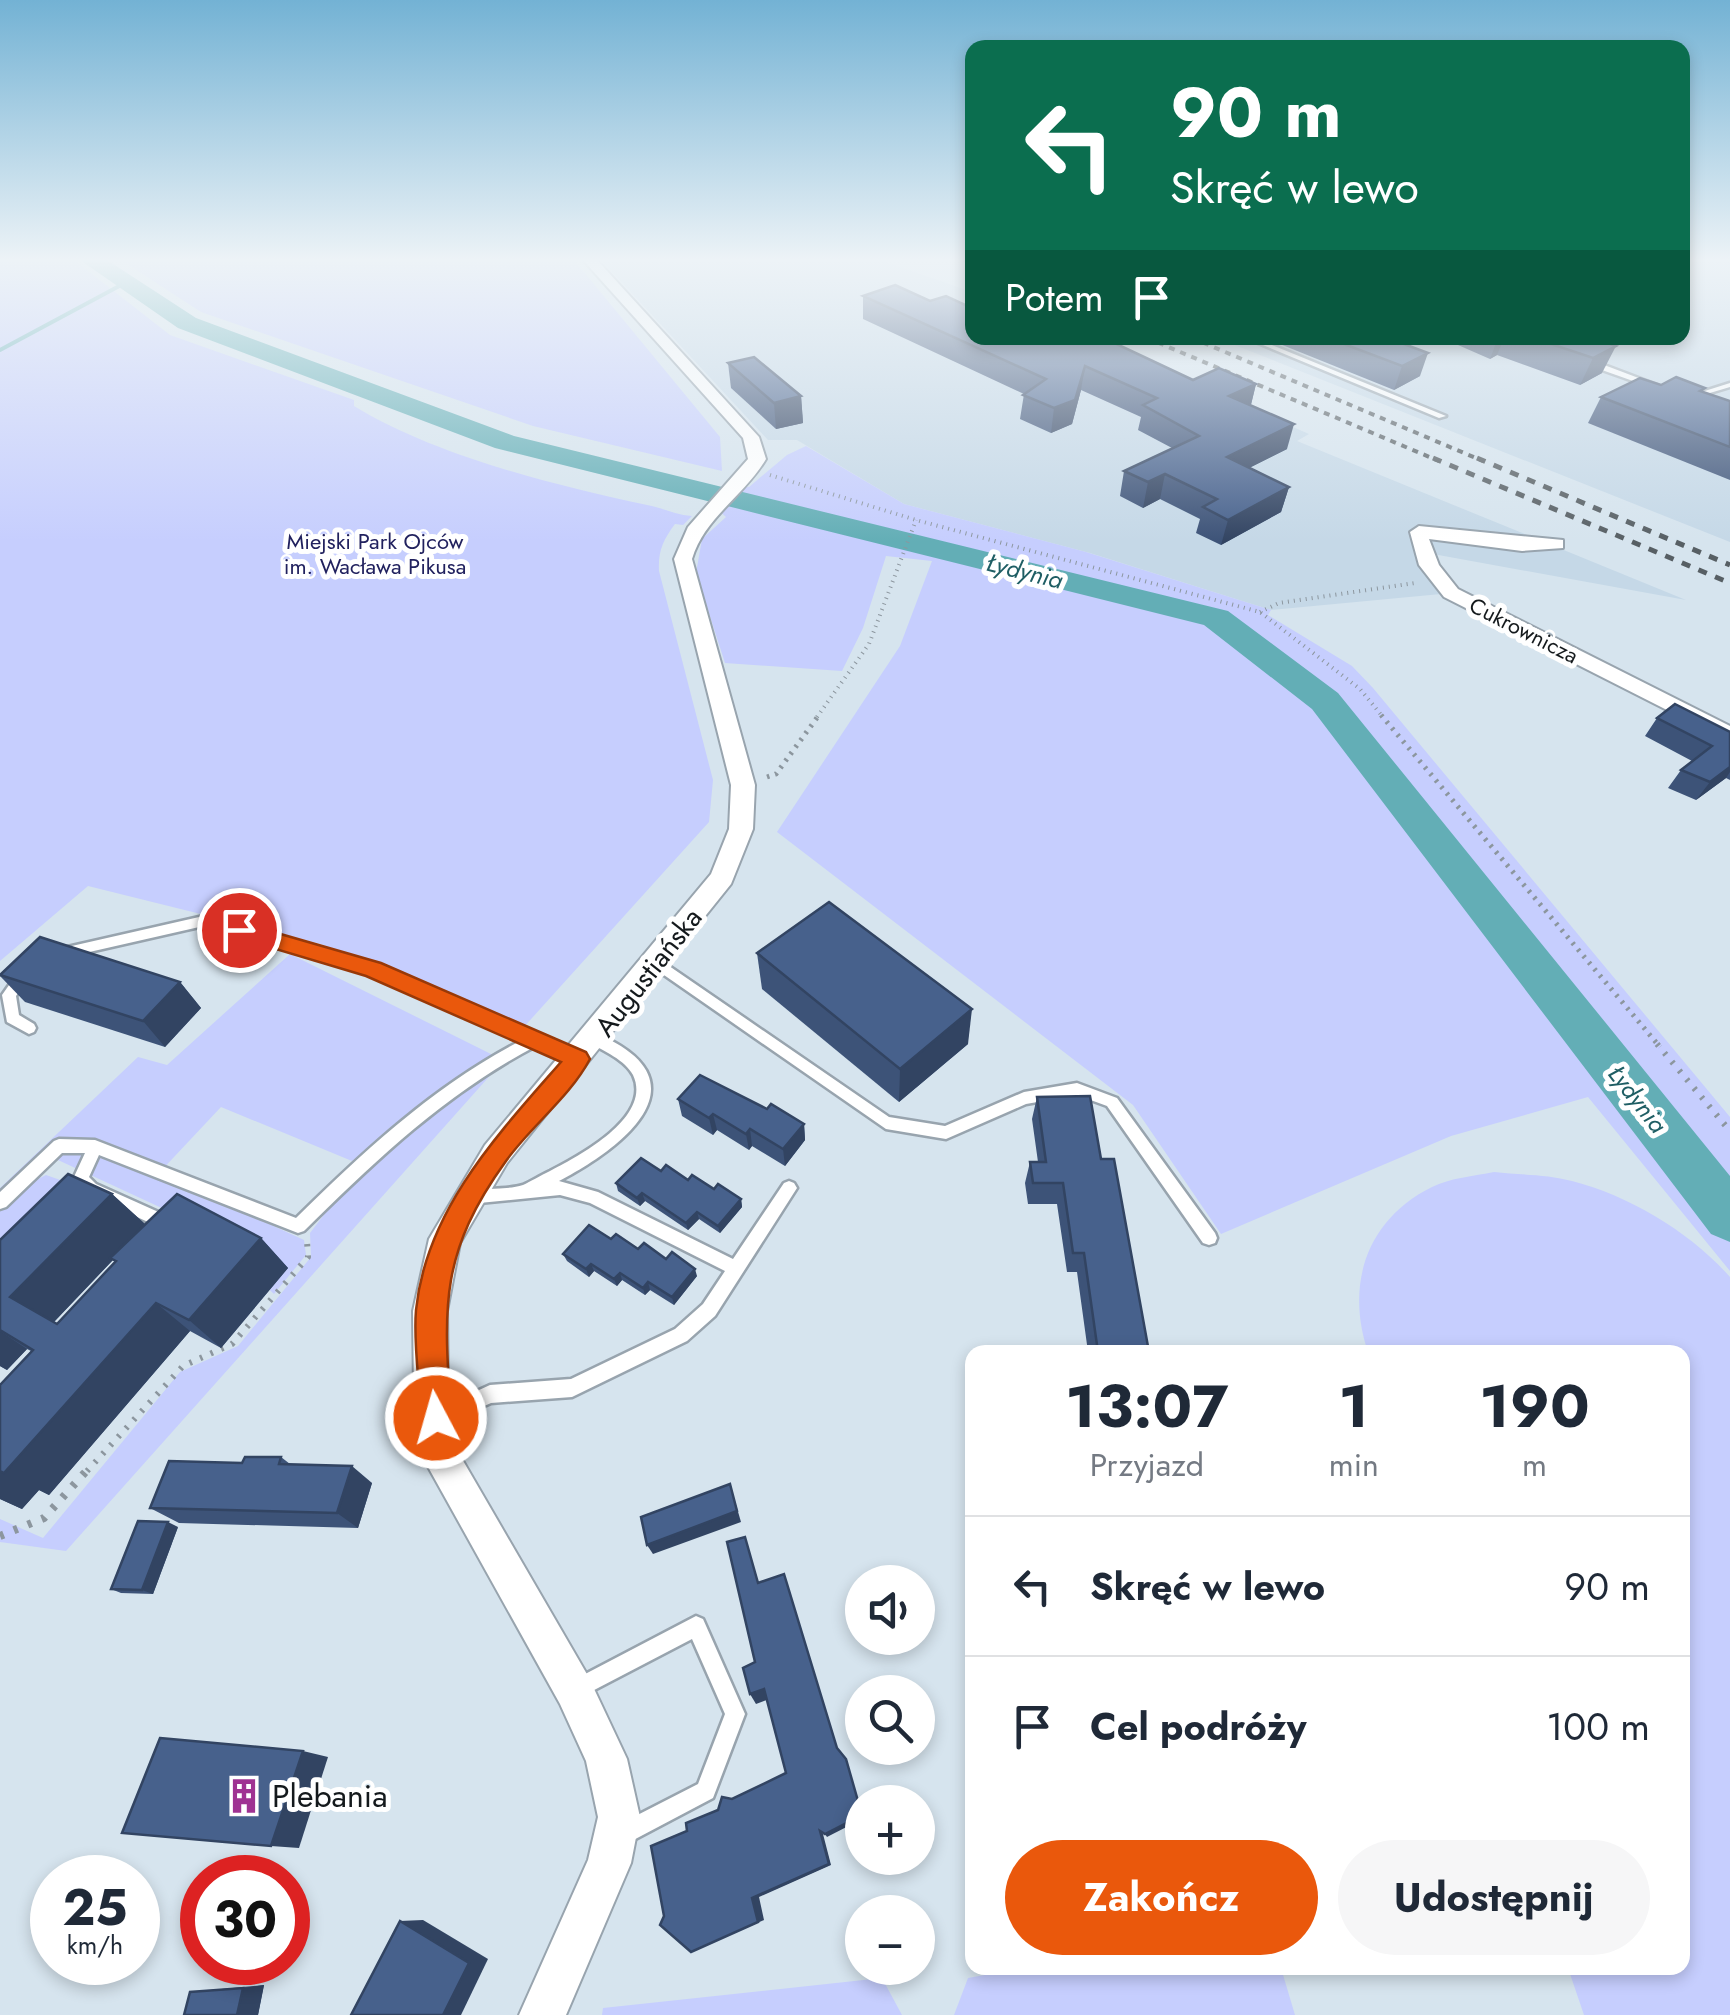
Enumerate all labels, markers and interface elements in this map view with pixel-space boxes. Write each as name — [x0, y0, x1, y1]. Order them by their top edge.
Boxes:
text: 90 m — [1170, 62, 1342, 163]
icon: left — [1005, 80, 1135, 210]
text: Skręć w lewo — [1170, 155, 1419, 220]
text: Potem — [1005, 270, 1104, 325]
icon: arrive — [1124, 270, 1179, 325]
park label: Miejski Park Ojców im. Wacława Pikusa — [284, 525, 466, 582]
water label: Łydynia — [983, 544, 1067, 598]
street label: Cukrownicza — [1464, 589, 1584, 671]
pin — [197, 888, 282, 973]
street label: Augustiańska — [585, 899, 712, 1046]
icon: arrive — [212, 903, 267, 958]
water label: Łydynia — [1600, 1057, 1676, 1141]
text: 13:07 — [1065, 1363, 1228, 1450]
text: 1 — [1339, 1363, 1369, 1450]
text: 190 — [1479, 1363, 1590, 1450]
position arrow — [384, 1366, 488, 1470]
text: Przyjazd — [1090, 1442, 1204, 1488]
text: min — [1329, 1442, 1379, 1488]
text: m — [1522, 1442, 1547, 1488]
icon: left — [1005, 1559, 1060, 1614]
text: Skręć w lewo — [1090, 1559, 1325, 1614]
text: 90 m — [1564, 1559, 1650, 1614]
map controls — [845, 1565, 935, 1985]
button: sound — [845, 1565, 935, 1655]
button: search — [845, 1675, 935, 1765]
icon: arrive — [1005, 1699, 1060, 1754]
text: Cel podróży — [1090, 1699, 1307, 1754]
text: 100 m — [1546, 1699, 1650, 1754]
place label: Plebania — [272, 1773, 388, 1819]
building icon: Plebania — [225, 1777, 263, 1815]
button: + — [845, 1785, 935, 1875]
button: Zakończ — [1005, 1840, 1318, 1955]
button: Udostępnij — [1338, 1840, 1650, 1955]
speed limit sign: 30 — [180, 1855, 310, 1985]
text: 25 — [62, 1871, 128, 1944]
button: − — [845, 1895, 935, 1985]
text: km/h — [67, 1927, 123, 1963]

